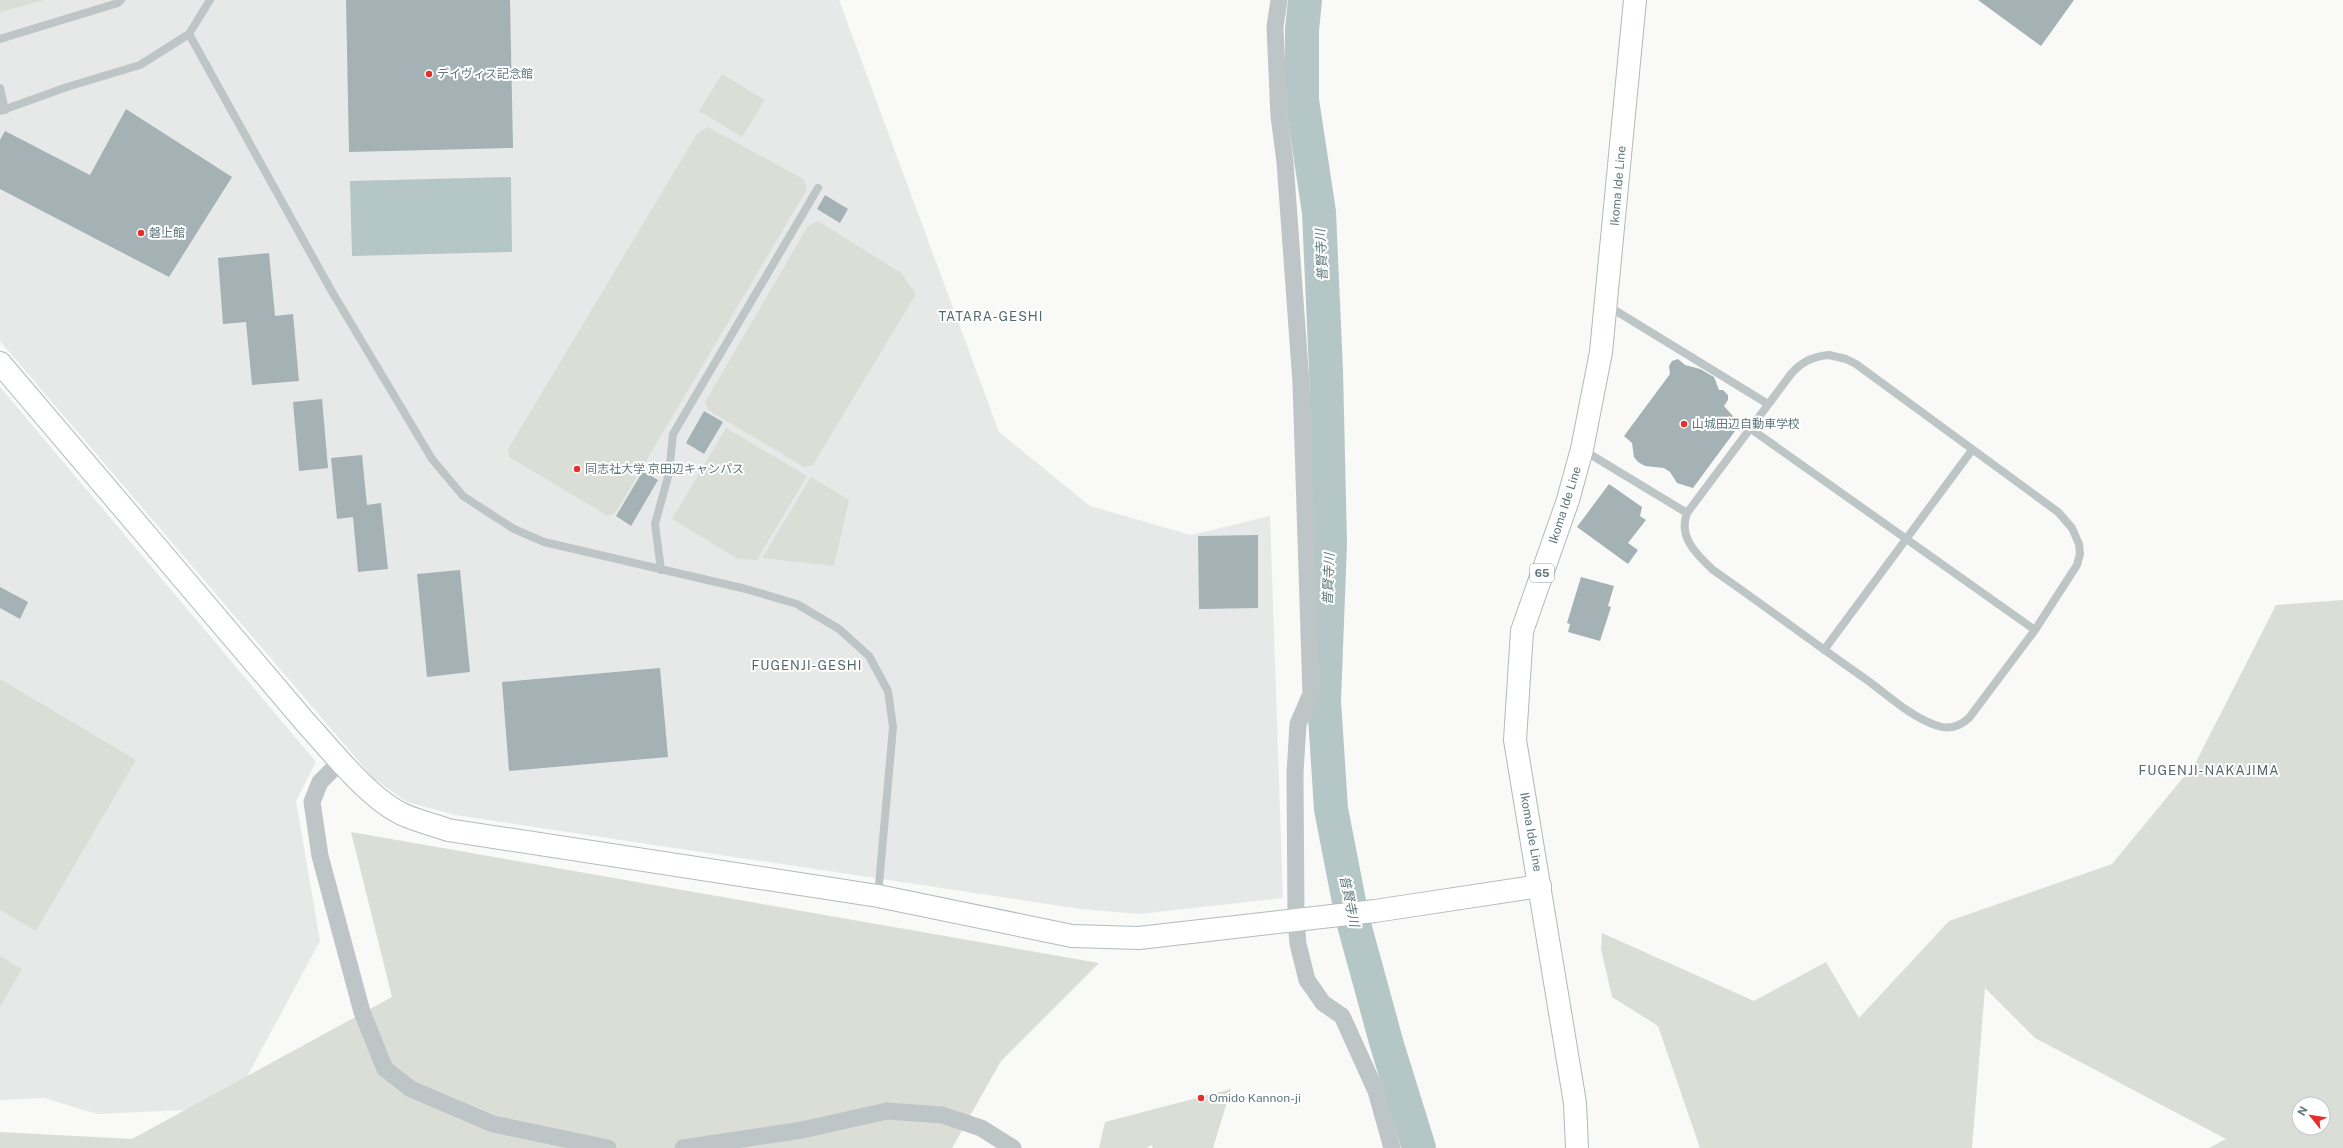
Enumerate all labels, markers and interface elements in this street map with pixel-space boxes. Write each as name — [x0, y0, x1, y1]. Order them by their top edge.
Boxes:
place label: デイヴィス記念館 — [437, 67, 533, 81]
marker: デイヴィス記念館 — [424, 69, 434, 79]
street label: Ikoma Ide Line — [1608, 145, 1628, 227]
place label: 磐上館 — [149, 226, 185, 240]
water label: 普賢寺川 — [1313, 227, 1330, 281]
marker: 磐上館 — [136, 228, 146, 238]
district label: TATARA-GESHI — [939, 309, 1043, 324]
place label: 山城田辺自動車学校 — [1692, 417, 1800, 431]
marker: 山城田辺自動車学校 — [1679, 419, 1689, 429]
place label: 同志社大学 京田辺キャンパス — [585, 462, 744, 476]
marker: 同志社大学 京田辺キャンパス — [572, 464, 582, 474]
street label: Ikoma Ide Line — [1546, 464, 1584, 545]
water label: 普賢寺川 — [1320, 551, 1337, 605]
road number: 65 — [1530, 564, 1554, 582]
district label: FUGENJI-GESHI — [752, 658, 862, 673]
district label: FUGENJI-NAKAJIMA — [2139, 763, 2279, 778]
street label: Ikoma Ide Line — [1517, 791, 1545, 873]
water label: 普賢寺川 — [1337, 874, 1363, 930]
place label: Omido Kannon-ji — [1209, 1091, 1301, 1105]
marker: Omido Kannon-ji — [1196, 1093, 1206, 1103]
north arrow — [2291, 1096, 2331, 1136]
text: N — [2295, 1104, 2310, 1118]

